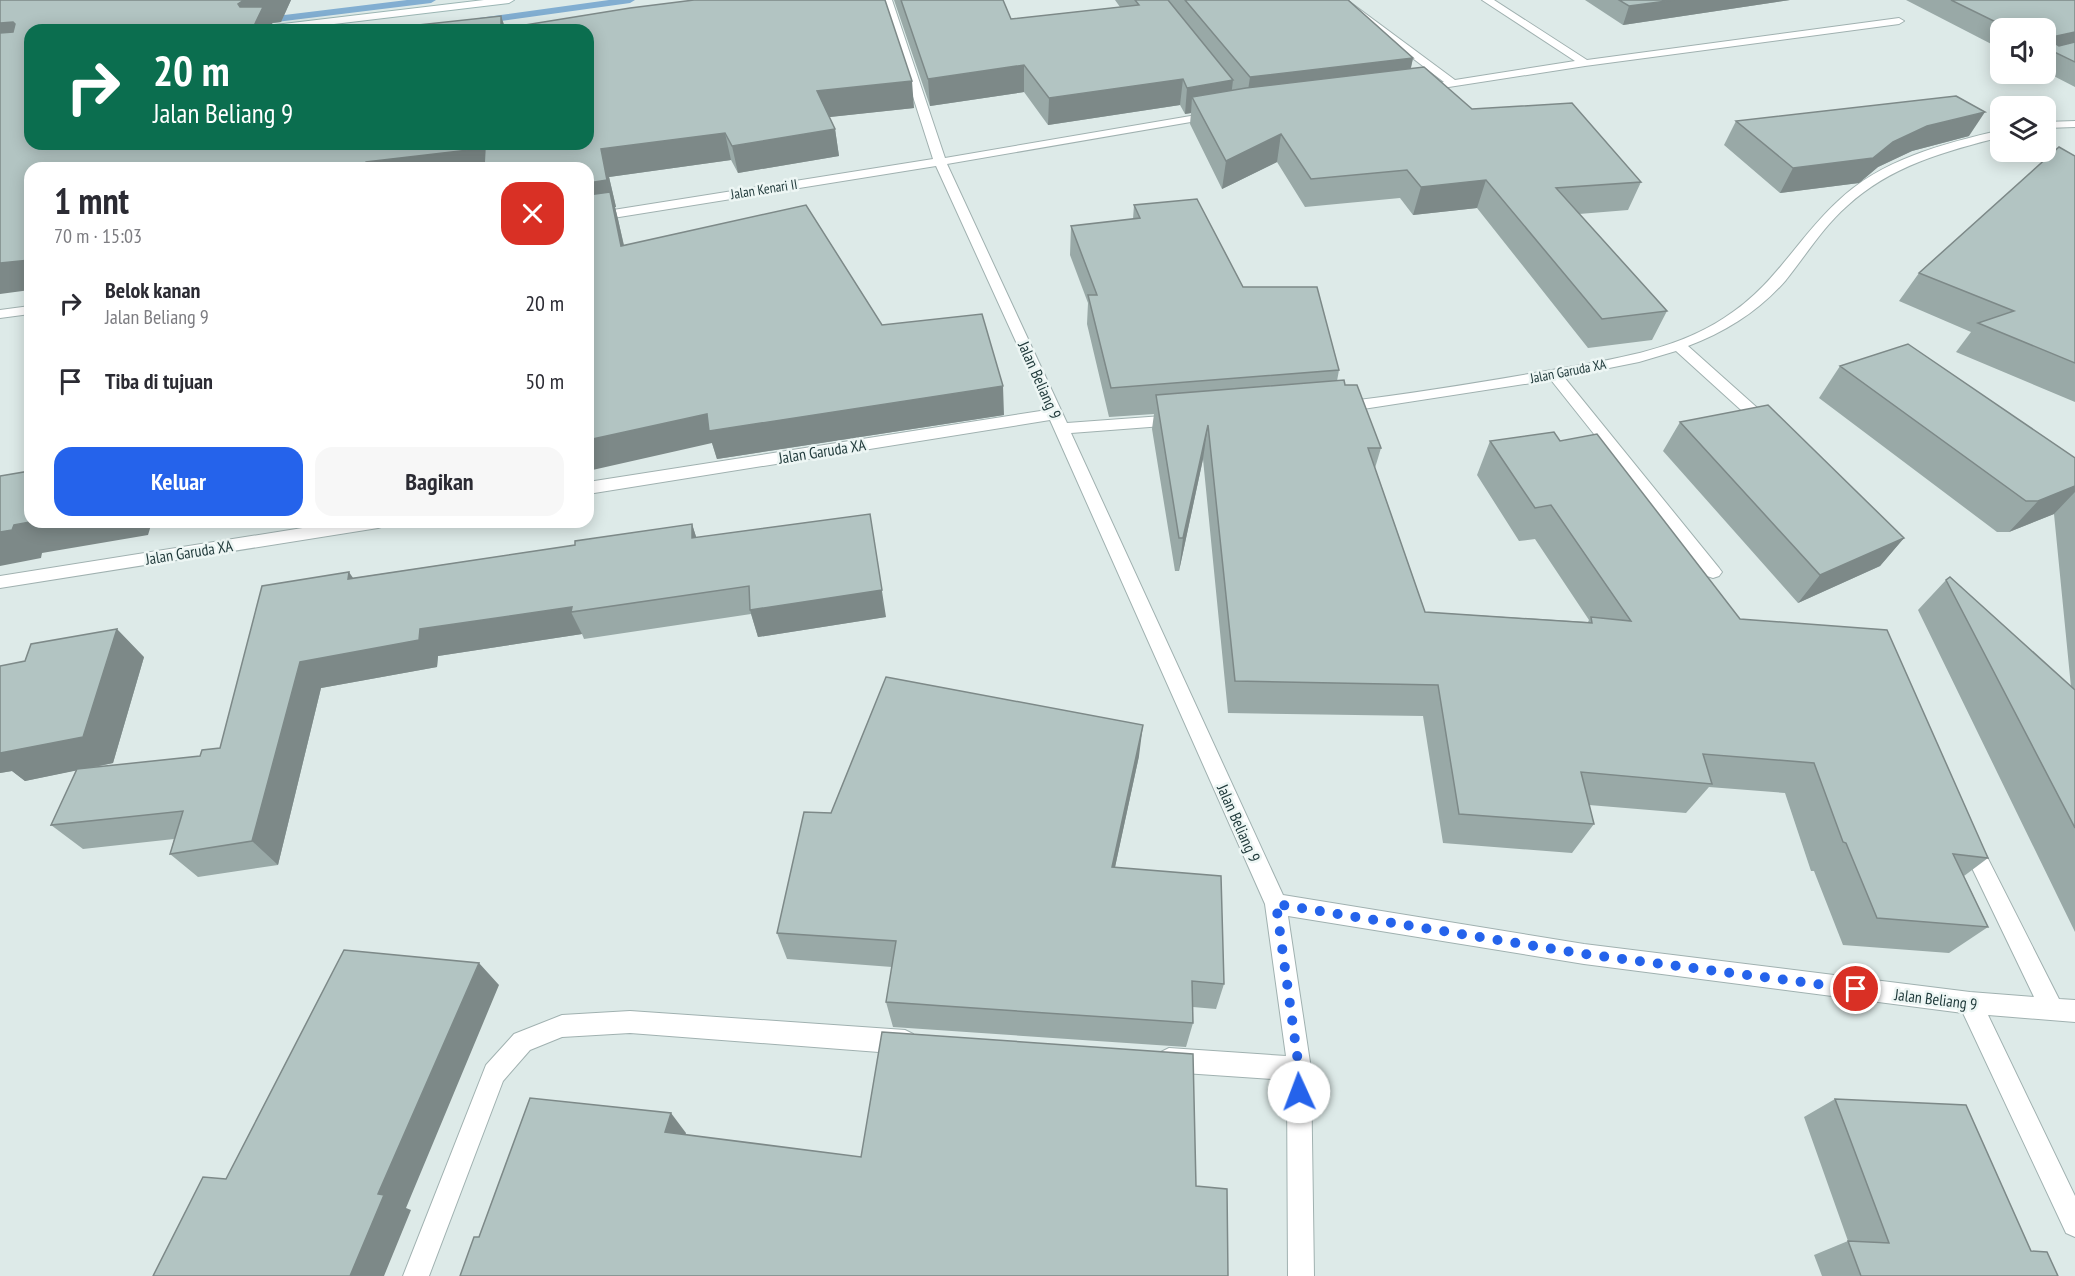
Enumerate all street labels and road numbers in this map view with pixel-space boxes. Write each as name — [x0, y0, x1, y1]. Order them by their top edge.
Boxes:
street label: Jalan Kenari II — [728, 175, 799, 203]
street label: Jalan Beliang 9 — [1014, 337, 1066, 422]
street label: Jalan Garuda XA — [1528, 355, 1608, 387]
street label: Jalan Garuda XA — [776, 434, 867, 468]
street label: Jalan Garuda XA — [143, 535, 234, 569]
street label: Jalan Beliang 9 — [1213, 780, 1265, 865]
street label: Jalan Beliang 9 — [1893, 984, 1978, 1014]

